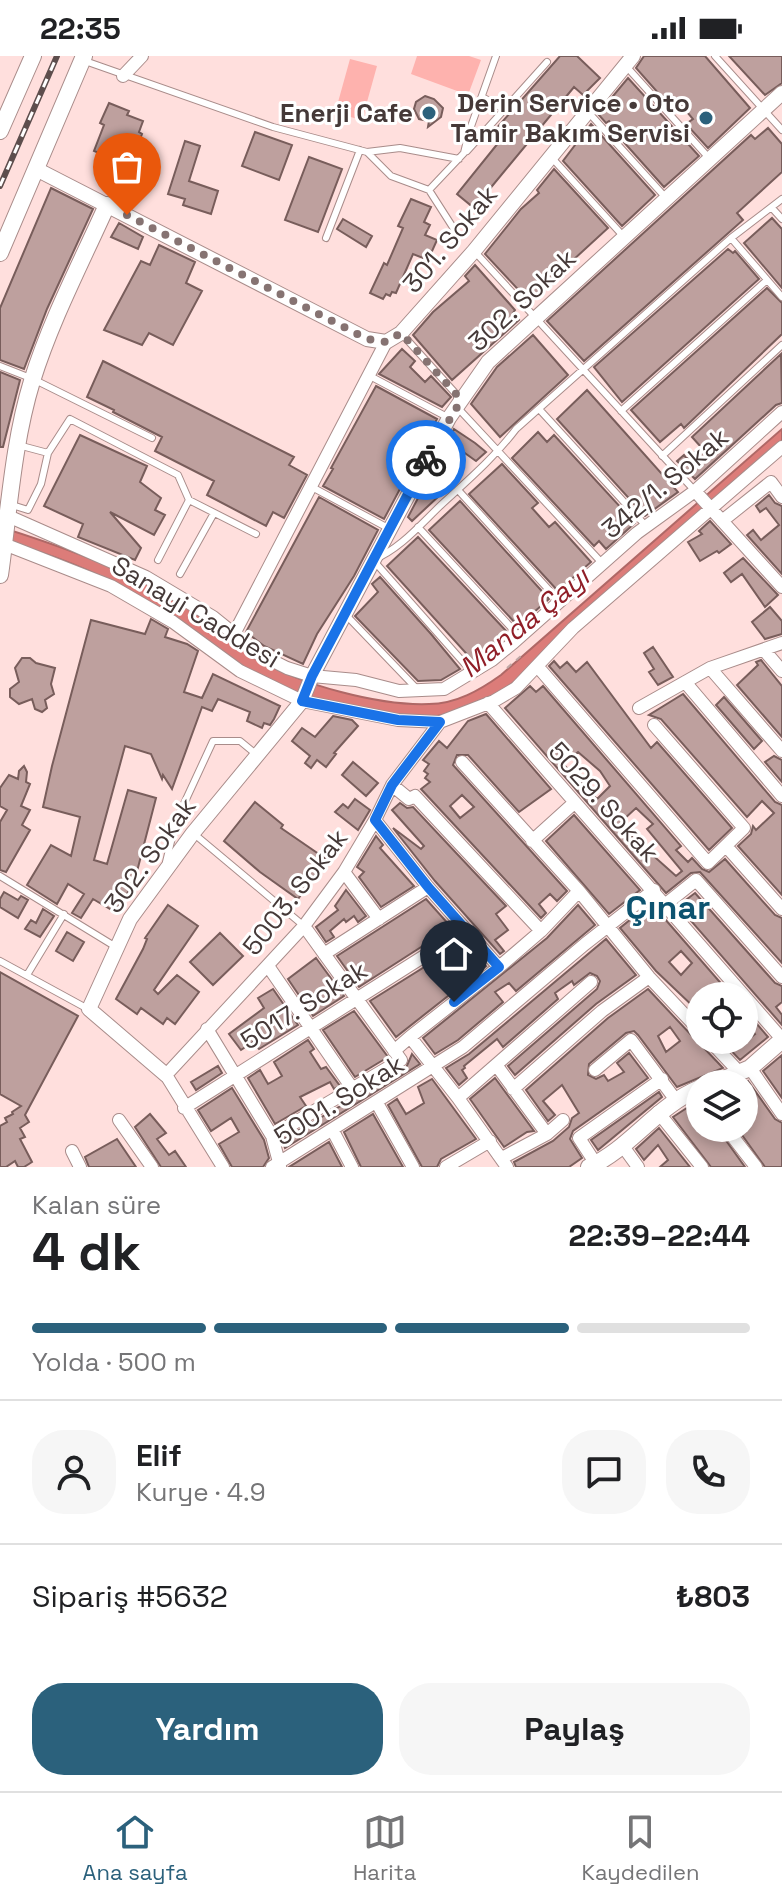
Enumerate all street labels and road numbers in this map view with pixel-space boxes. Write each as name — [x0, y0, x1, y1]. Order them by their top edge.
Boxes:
street label: 301. Sokak — [395, 178, 505, 300]
street label: 302. Sokak — [461, 242, 583, 358]
street label: 342/1. Sokak — [595, 420, 735, 546]
street label: Sanayi Caddesi — [106, 548, 286, 676]
street label: 5029. Sokak — [541, 735, 667, 869]
street label: 302. Sokak — [97, 790, 203, 920]
street label: 5003. Sokak — [235, 822, 355, 962]
street label: 5017. Sokak — [234, 953, 374, 1057]
street label: 5001. Sokak — [268, 1047, 410, 1153]

